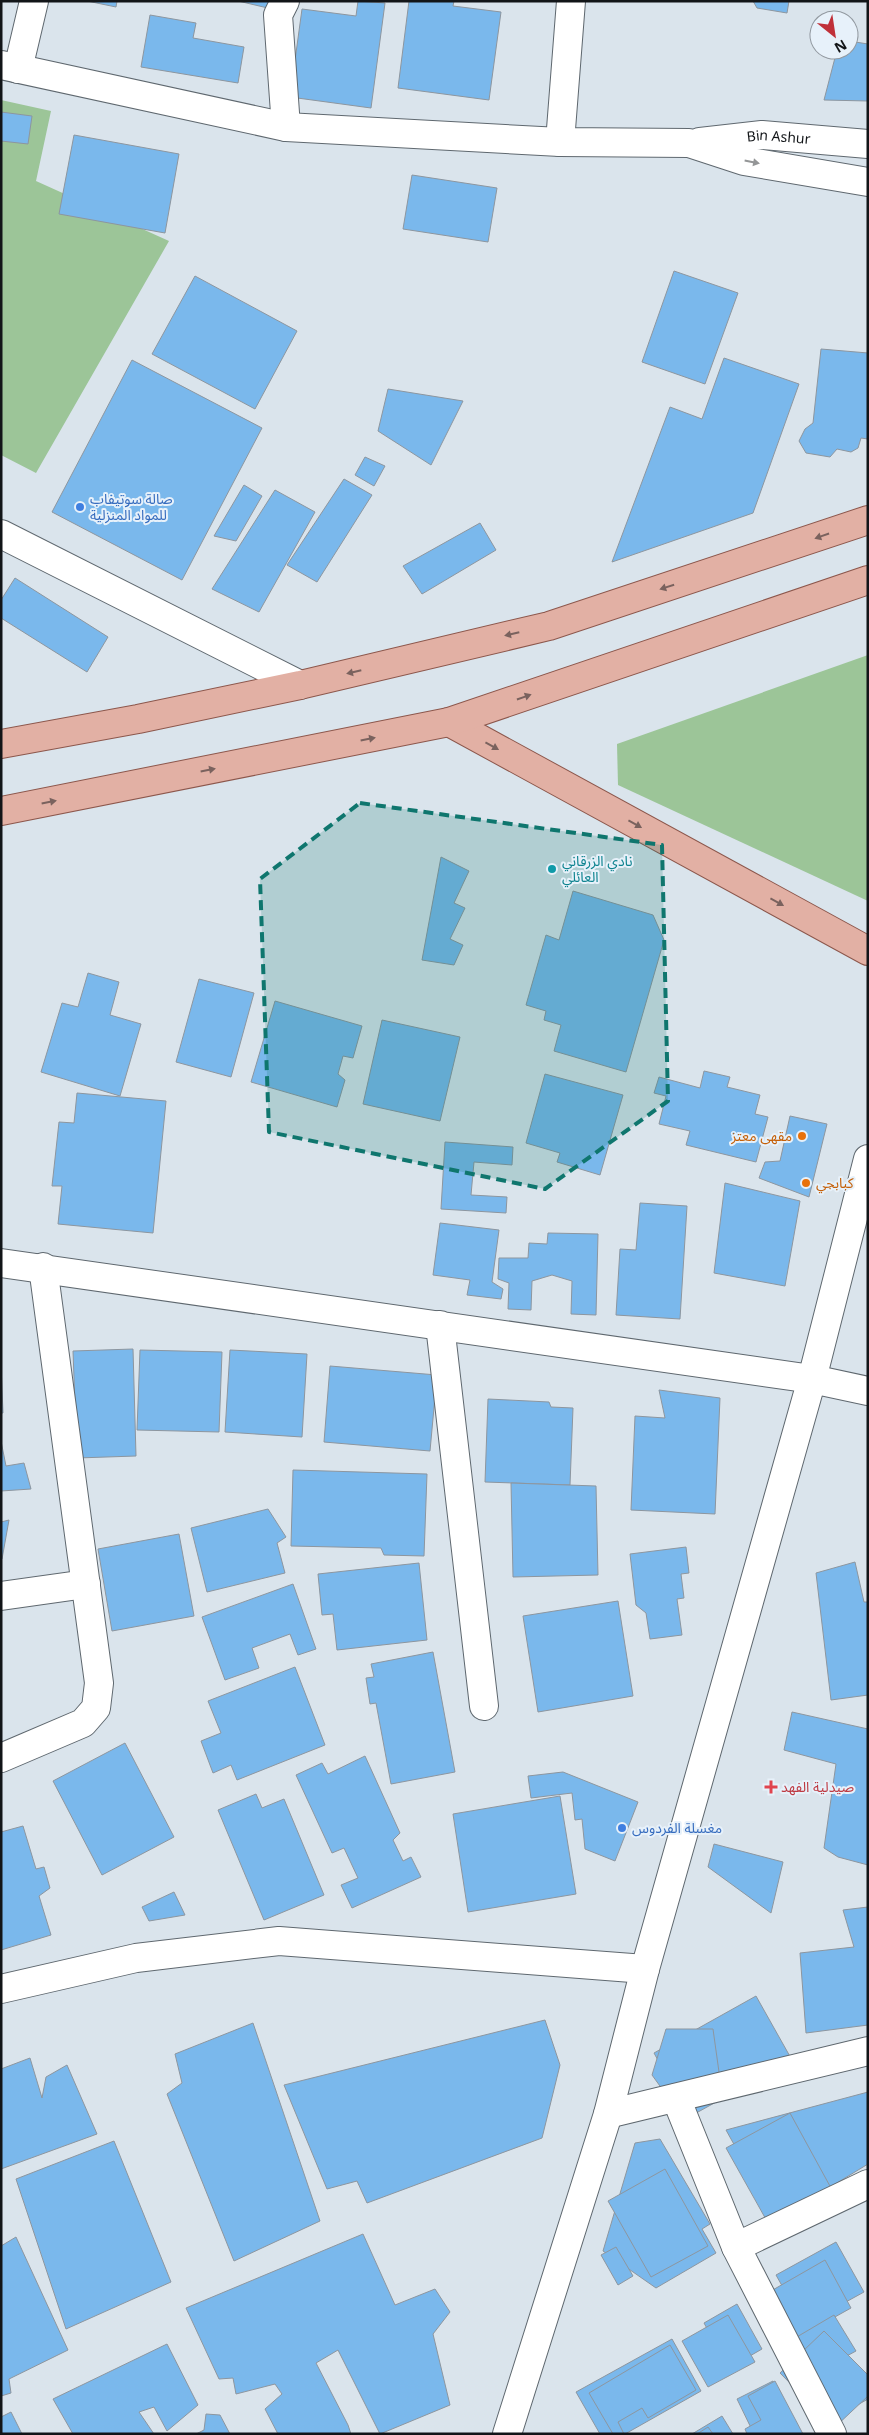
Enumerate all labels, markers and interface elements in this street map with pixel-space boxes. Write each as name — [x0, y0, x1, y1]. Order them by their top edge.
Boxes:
north arrow — [809, 10, 859, 60]
text: N — [828, 30, 852, 61]
street label: Bin Ashur — [745, 120, 812, 154]
one-way arrow — [744, 159, 760, 167]
place label: صالة سوتيفاب للمواد المنزلية — [90, 485, 173, 530]
marker: صالة سوتيفاب للمواد المنزلية — [74, 501, 86, 513]
one-way arrow — [814, 533, 829, 541]
one-way arrow — [660, 584, 675, 591]
one-way arrow — [505, 630, 520, 638]
one-way arrow — [347, 668, 362, 676]
one-way arrow — [517, 693, 532, 700]
one-way arrow — [360, 734, 376, 742]
one-way arrow — [486, 741, 499, 750]
one-way arrow — [201, 766, 217, 774]
one-way arrow — [42, 798, 57, 806]
one-way arrow — [628, 819, 642, 828]
place label: نادي الزرقاني العائلي — [562, 847, 633, 892]
marker: نادي الزرقاني العائلي — [546, 863, 558, 875]
one-way arrow — [771, 897, 784, 906]
place label: مقهى معتز — [730, 1122, 792, 1151]
marker: مقهى معتز — [796, 1130, 808, 1142]
place label: كبابجي — [816, 1169, 854, 1198]
marker: كبابجي — [800, 1177, 812, 1189]
place label: صيدلية الفهد — [781, 1773, 854, 1802]
marker: صيدلية الفهد — [765, 1781, 777, 1793]
place label: مغسلة الفردوس — [632, 1814, 722, 1843]
marker: مغسلة الفردوس — [616, 1822, 628, 1834]

